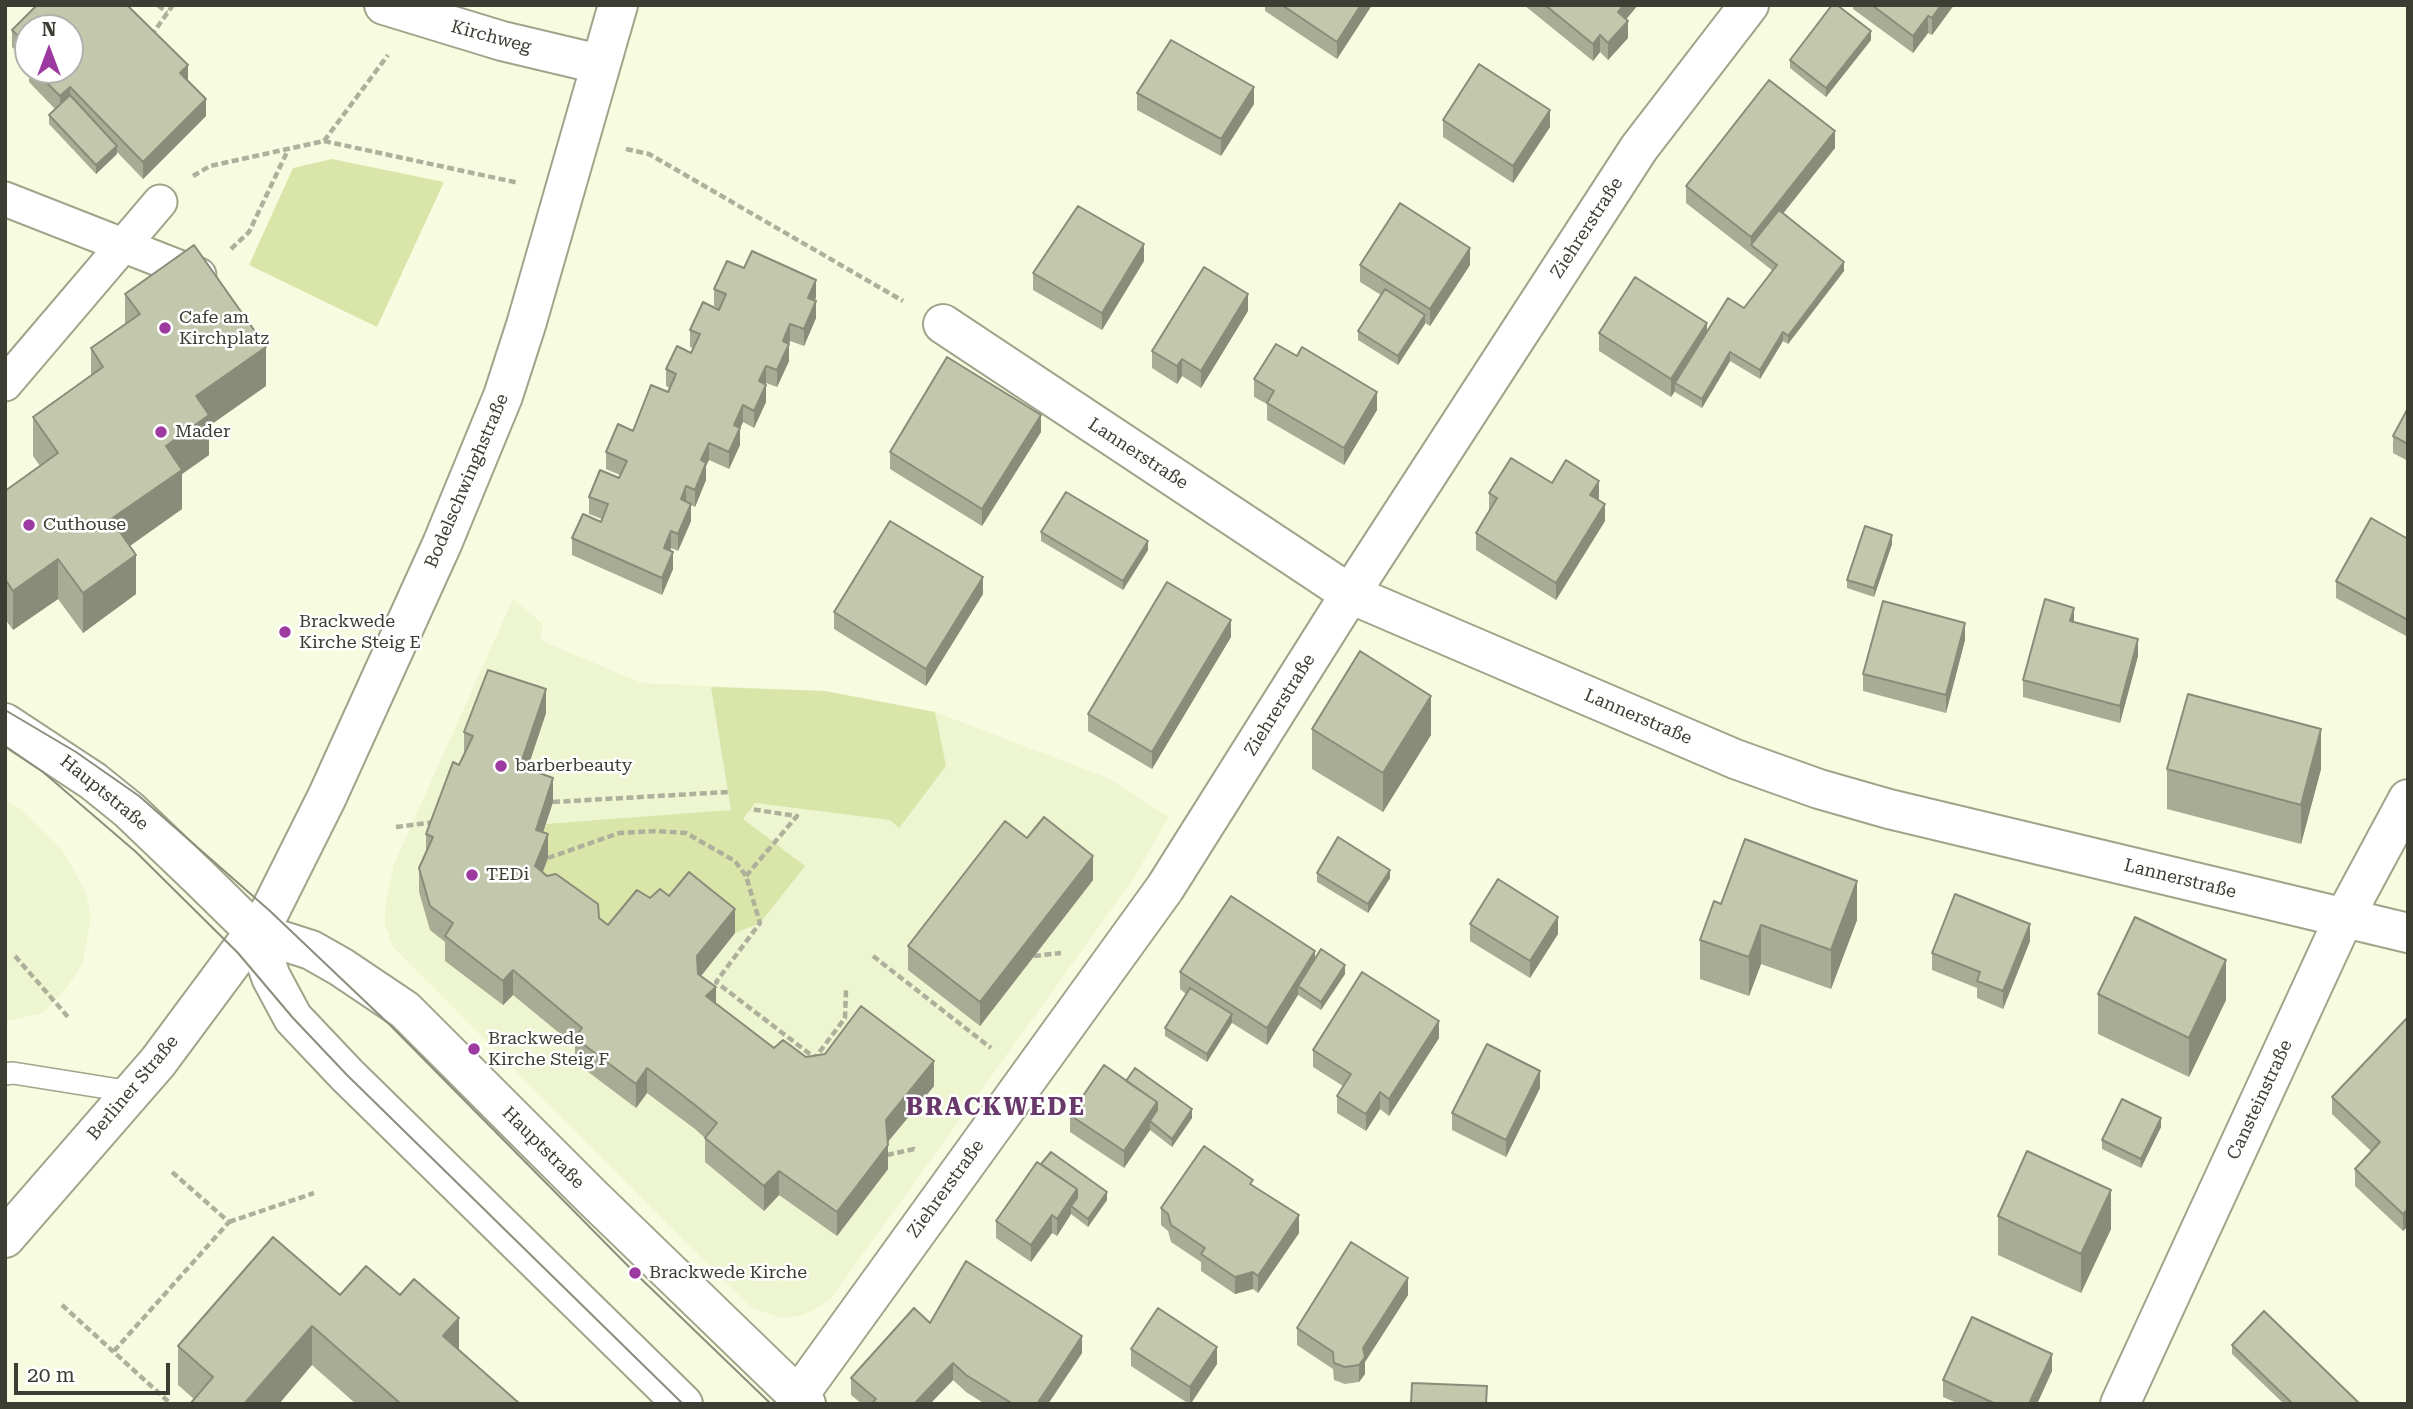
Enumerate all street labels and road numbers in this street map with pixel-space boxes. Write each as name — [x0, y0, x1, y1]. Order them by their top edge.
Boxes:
street label: Kirchweg — [449, 16, 533, 58]
street label: Ziehrerstraße — [1546, 173, 1628, 283]
street label: Bodelschwinghstraße — [420, 391, 514, 571]
street label: Lannerstraße — [1084, 414, 1192, 494]
street label: Ziehrerstraße — [1240, 650, 1320, 760]
street label: Lannerstraße — [1581, 685, 1695, 749]
street label: Hauptstraße — [55, 751, 153, 835]
street label: Lannerstraße — [2122, 855, 2238, 903]
street label: Berliner Straße — [83, 1031, 183, 1145]
street label: Cansteinstraße — [2223, 1037, 2297, 1163]
street label: Hauptstraße — [497, 1102, 589, 1194]
street label: Ziehrerstraße — [903, 1136, 989, 1242]

